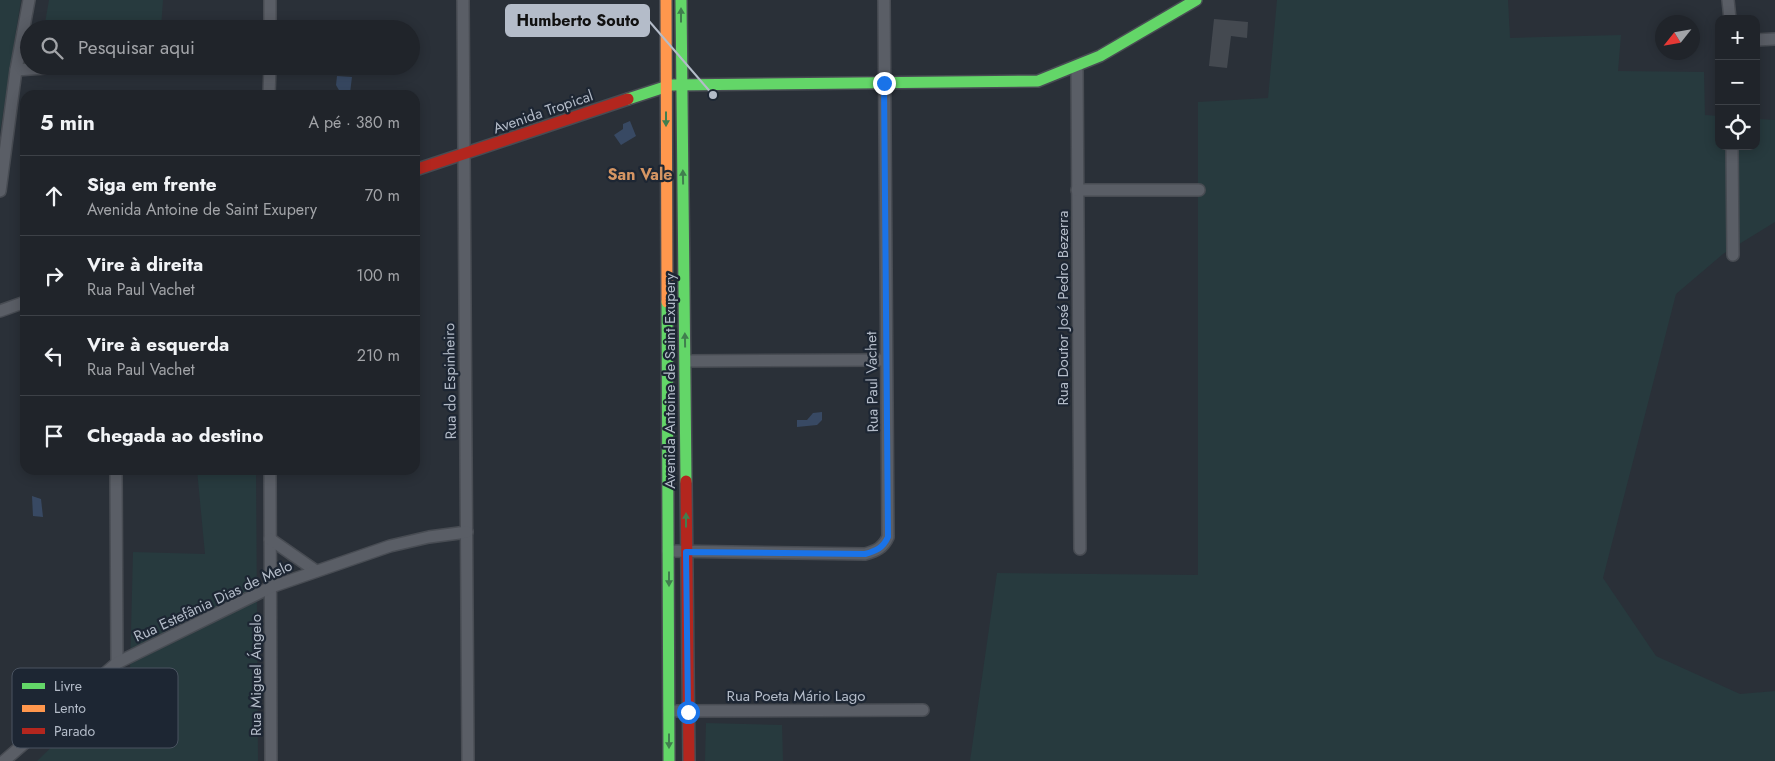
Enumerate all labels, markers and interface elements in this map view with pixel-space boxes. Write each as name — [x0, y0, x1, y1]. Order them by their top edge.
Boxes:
callout: Humberto Souto — [506, 5, 649, 36]
one-way arrow — [677, 7, 685, 23]
text: Humberto Souto — [516, 9, 640, 32]
north arrow — [1655, 15, 1700, 60]
map controls — [1715, 15, 1760, 150]
button: + — [1715, 15, 1760, 60]
search box — [20, 20, 420, 75]
icon: search — [38, 34, 66, 62]
text: Pesquisar aqui — [78, 34, 195, 61]
button: − — [1715, 60, 1760, 105]
route end — [873, 72, 896, 95]
street label: Avenida Tropical — [490, 85, 596, 139]
button: locate — [1715, 105, 1760, 150]
text: 5 min — [40, 108, 95, 138]
text: A pé · 380 m — [309, 111, 400, 134]
one-way arrow — [662, 111, 670, 127]
district label: San Vale — [608, 163, 672, 186]
one-way arrow — [679, 169, 687, 185]
text: Siga em frente — [87, 171, 217, 198]
icon: ahead — [40, 182, 68, 210]
text: 70 m — [365, 184, 400, 207]
text: Avenida Antoine de Saint Exupery — [87, 198, 317, 221]
street label: Rua Doutor José Pedro Bezerra — [1052, 210, 1074, 406]
text: Vire à direita — [87, 251, 203, 278]
icon: right — [40, 262, 68, 290]
text: 100 m — [356, 264, 400, 287]
street label: Avenida Antoine de Saint Exupery — [659, 273, 681, 489]
text: Rua Paul Vachet — [87, 278, 195, 301]
street label: Rua do Espinheiro — [438, 323, 462, 439]
text: Vire à esquerda — [87, 331, 229, 358]
street label: Rua Paul Vachet — [860, 331, 884, 433]
one-way arrow — [681, 332, 689, 348]
icon: left — [40, 342, 68, 370]
text: 210 m — [357, 344, 400, 367]
text: Rua Paul Vachet — [87, 358, 195, 381]
icon: arrive — [40, 422, 68, 450]
text: Chegada ao destino — [87, 422, 263, 449]
one-way arrow — [682, 512, 690, 528]
street label: Rua Estefânia Dias de Melo — [130, 555, 296, 647]
one-way arrow — [665, 571, 673, 587]
street label: Rua Miguel Ángelo — [245, 614, 267, 736]
legend — [12, 668, 178, 748]
text: Livre — [54, 676, 82, 696]
street label: Rua Poeta Mário Lago — [727, 685, 865, 707]
text: Lento — [54, 698, 86, 718]
route start — [677, 701, 700, 724]
text: Parado — [54, 721, 96, 741]
one-way arrow — [665, 733, 673, 749]

